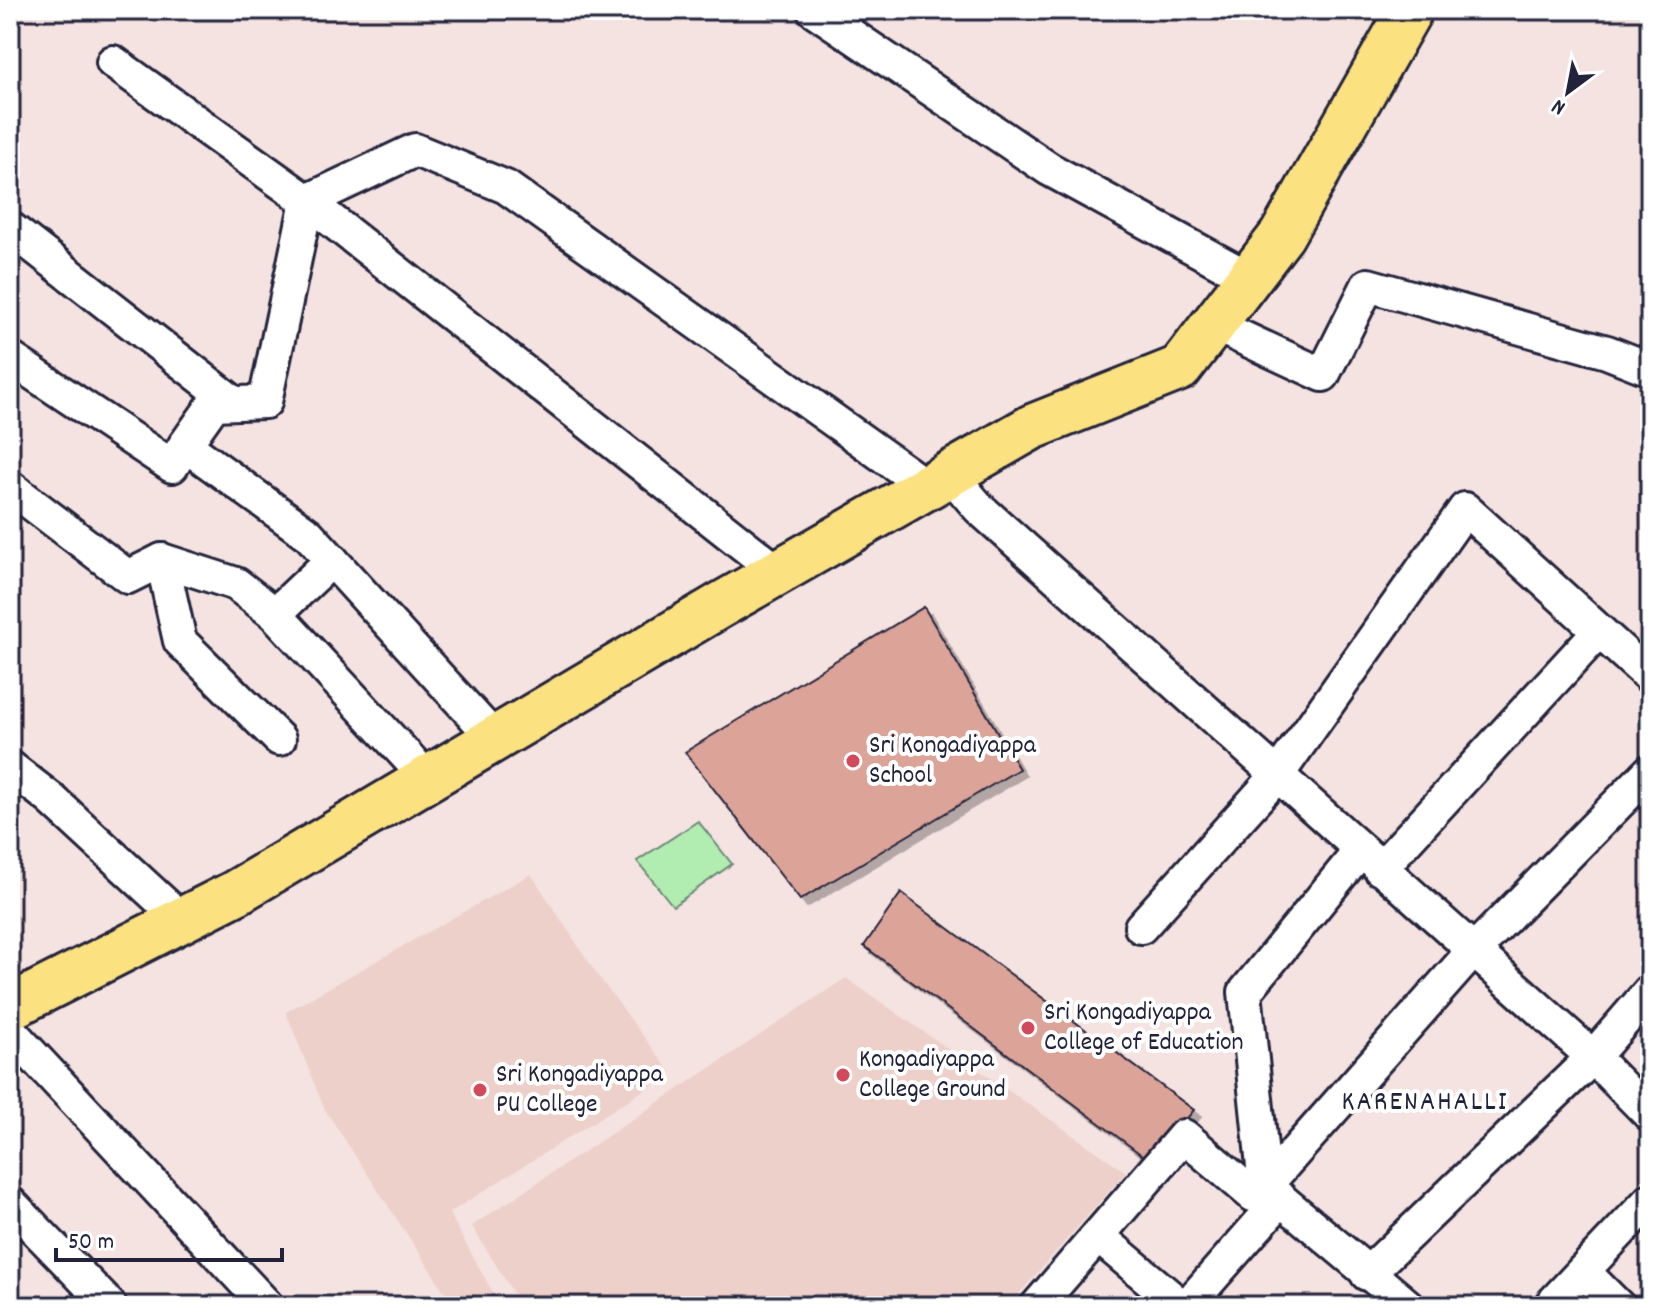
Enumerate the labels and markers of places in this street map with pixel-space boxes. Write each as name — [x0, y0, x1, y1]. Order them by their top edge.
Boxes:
place label: Sri Kongadiyappa School — [869, 728, 1037, 795]
marker: Sri Kongadiyappa School — [844, 752, 862, 770]
place label: Sri Kongadiyappa College of Education — [1044, 995, 1243, 1062]
marker: Sri Kongadiyappa College of Education — [1019, 1019, 1037, 1037]
place label: Kongadiyappa College Ground — [859, 1042, 1006, 1109]
place label: Sri Kongadiyappa PU College — [496, 1057, 664, 1124]
marker: Kongadiyappa College Ground — [834, 1066, 852, 1084]
marker: Sri Kongadiyappa PU College — [471, 1081, 489, 1099]

